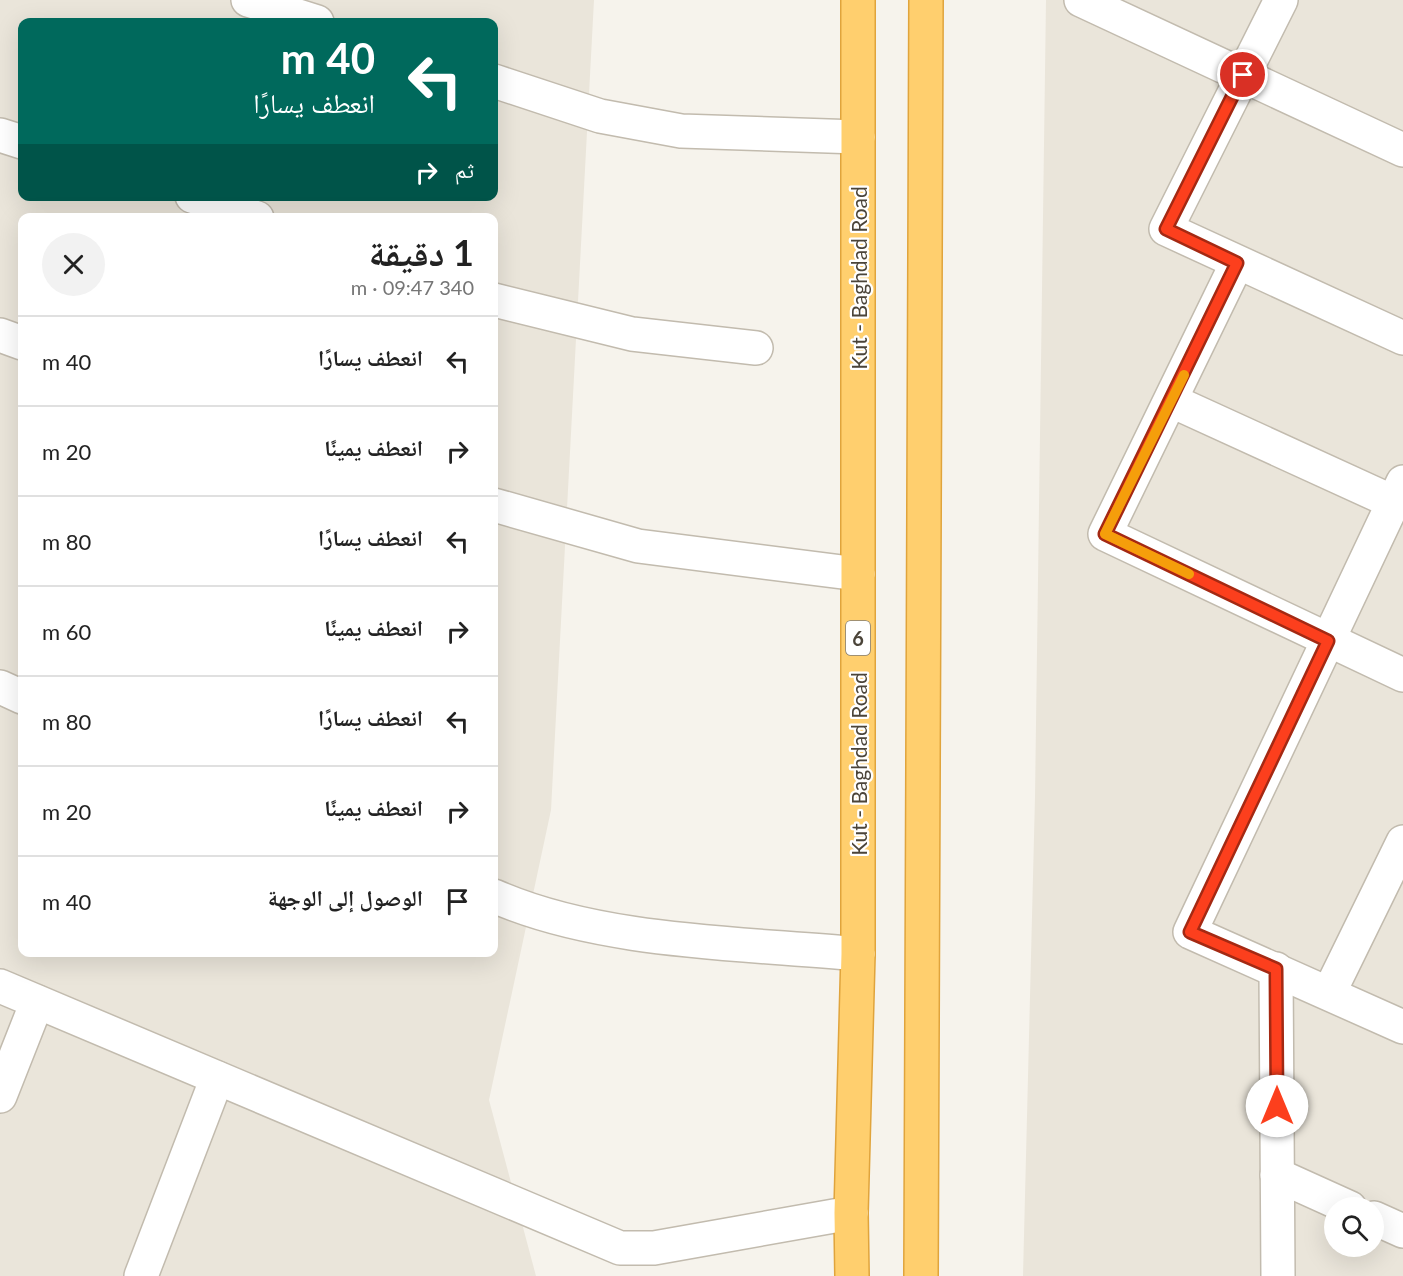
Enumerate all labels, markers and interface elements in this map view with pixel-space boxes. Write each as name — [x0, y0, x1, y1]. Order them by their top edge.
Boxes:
text: 40 m — [281, 33, 375, 83]
icon: left — [396, 42, 474, 120]
pin — [1217, 49, 1268, 100]
icon: arrive — [1226, 58, 1259, 91]
text: انعطف يسارًا — [253, 86, 375, 119]
icon: right — [410, 156, 443, 189]
text: ثم — [455, 156, 474, 183]
street label: Kut - Baghdad Road — [846, 186, 871, 370]
text: 1 دقيقة — [369, 230, 474, 274]
button: close — [42, 233, 105, 296]
text: 340 m · 09:47 — [351, 275, 474, 299]
text: انعطف يسارًا — [318, 344, 423, 371]
icon: left — [441, 345, 474, 378]
text: 40 m — [42, 348, 91, 375]
text: انعطف يمينًا — [324, 434, 423, 461]
icon: right — [441, 435, 474, 468]
text: 20 m — [42, 438, 91, 465]
text: انعطف يسارًا — [318, 524, 423, 551]
icon: left — [441, 525, 474, 558]
text: 80 m — [42, 528, 91, 555]
text: انعطف يمينًا — [324, 614, 423, 641]
icon: right — [441, 615, 474, 648]
text: 60 m — [42, 618, 91, 645]
road number: 6 — [846, 621, 870, 655]
street label: Kut - Baghdad Road — [846, 672, 871, 856]
text: انعطف يسارًا — [318, 704, 423, 731]
icon: left — [441, 705, 474, 738]
text: 80 m — [42, 708, 91, 735]
text: انعطف يمينًا — [324, 794, 423, 821]
icon: right — [441, 795, 474, 828]
text: 20 m — [42, 798, 91, 825]
text: الوصول إلى الوجهة — [268, 884, 423, 911]
icon: arrive — [441, 885, 474, 918]
text: 40 m — [42, 888, 91, 915]
position arrow — [1245, 1074, 1309, 1138]
map controls — [1324, 1197, 1384, 1257]
button: search — [1324, 1197, 1384, 1257]

